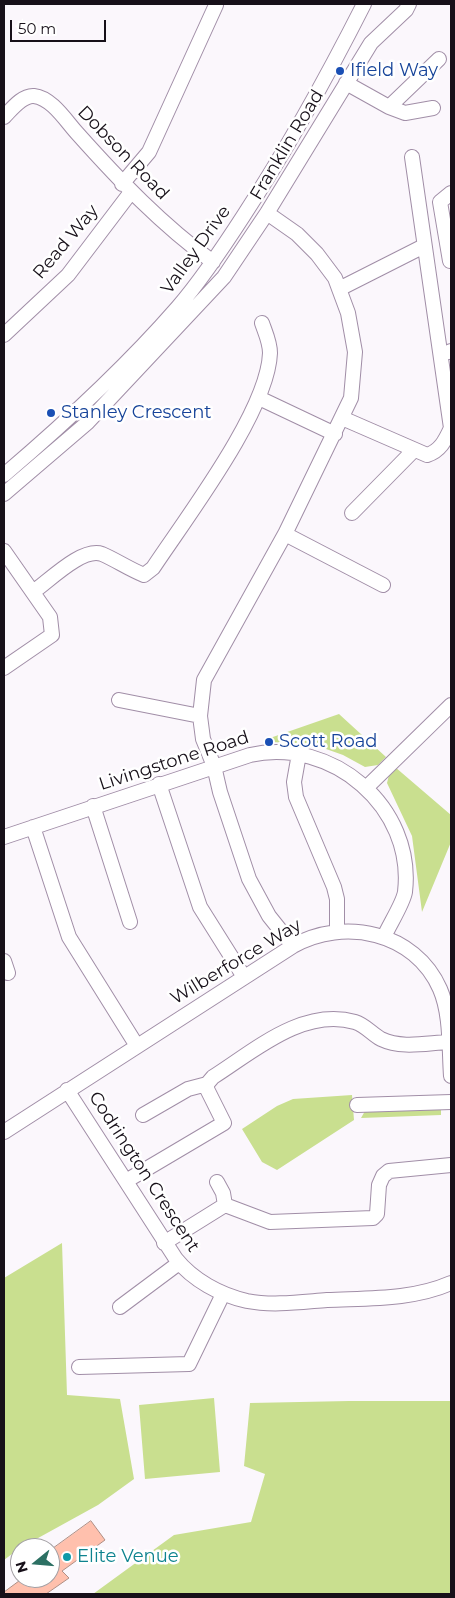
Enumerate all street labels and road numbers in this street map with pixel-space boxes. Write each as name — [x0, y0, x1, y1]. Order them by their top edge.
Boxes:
street label: Franklin Road — [246, 86, 328, 204]
street label: Dobson Road — [73, 101, 173, 205]
street label: Read Way — [29, 201, 103, 283]
street label: Valley Drive — [157, 201, 235, 299]
street label: Livingstone Road — [96, 727, 252, 795]
street label: Wilberforce Way — [167, 915, 305, 1009]
street label: Codrington Crescent — [84, 1088, 204, 1256]

